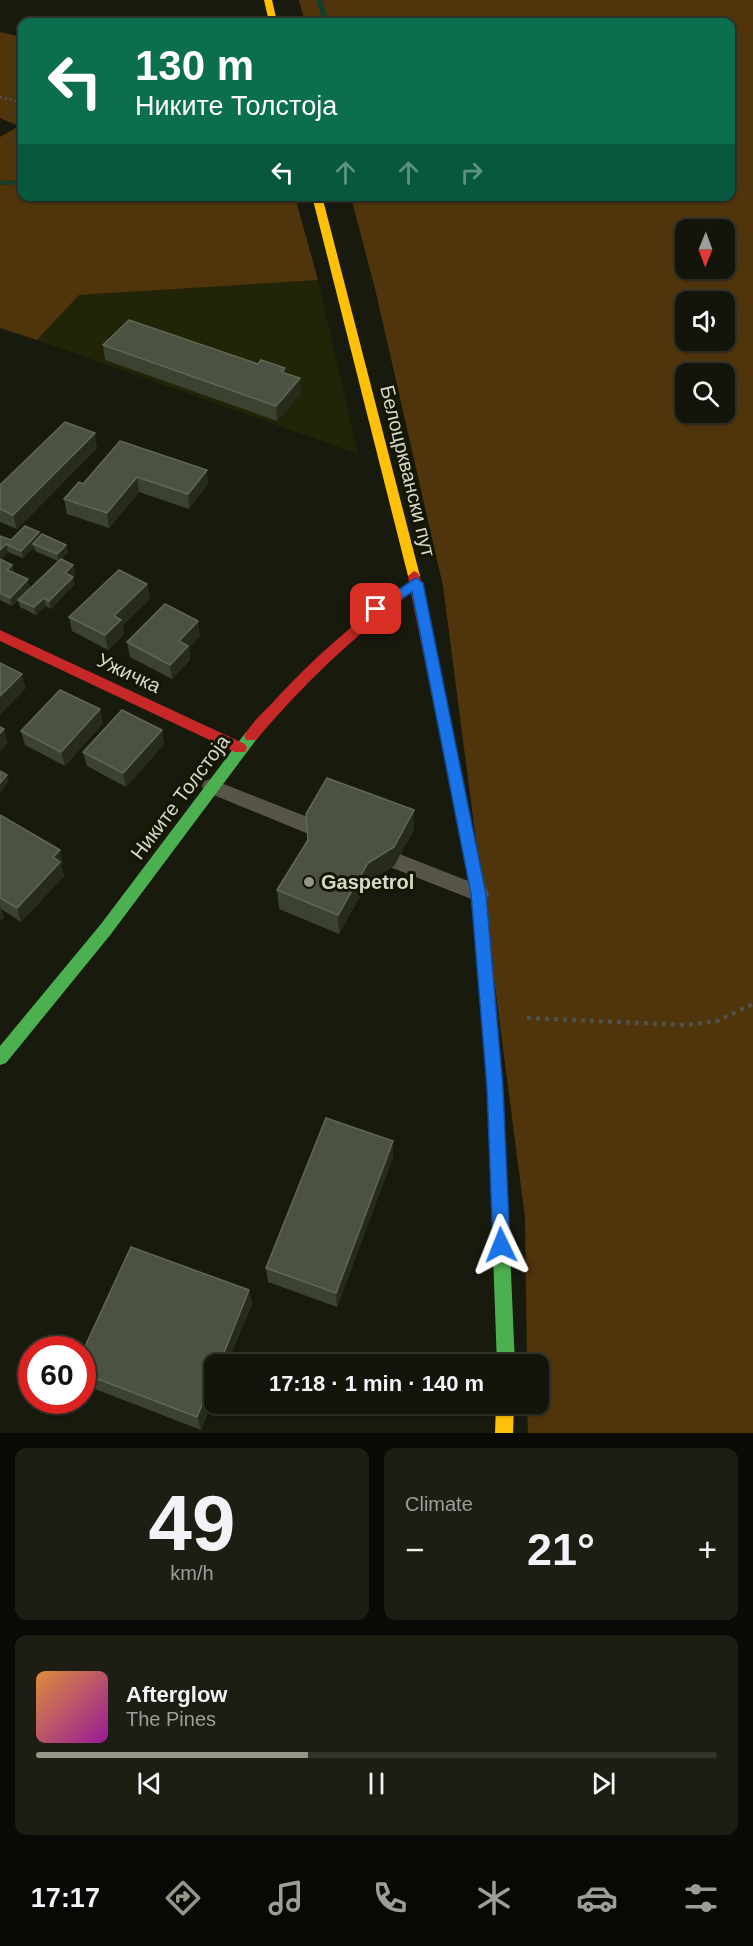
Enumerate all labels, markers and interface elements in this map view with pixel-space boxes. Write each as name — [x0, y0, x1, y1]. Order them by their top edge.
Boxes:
icon: left — [36, 42, 114, 120]
text: 130 m — [135, 42, 254, 89]
text: Никите Толстоја — [135, 91, 337, 121]
icon: left — [266, 156, 299, 189]
icon: ahead — [329, 156, 362, 189]
icon: ahead — [392, 156, 425, 189]
icon: right — [455, 156, 488, 189]
north arrow — [675, 219, 735, 279]
map controls — [675, 219, 735, 423]
button: sound — [675, 291, 735, 351]
button: search — [675, 363, 735, 423]
street label: Белоцрквански пут — [376, 383, 440, 559]
pin — [350, 583, 401, 634]
icon: arrive — [359, 592, 392, 625]
street label: Ужичка — [94, 649, 165, 698]
street label: Никите Толстоја — [126, 730, 234, 863]
place label: Gaspetrol — [321, 871, 414, 893]
marker: Gaspetrol — [302, 875, 316, 889]
position arrow — [469, 1213, 533, 1277]
speed limit sign: 60 — [18, 1336, 96, 1414]
text: 17:18 · 1 min · 140 m — [269, 1371, 484, 1396]
text: 49 — [149, 1479, 235, 1567]
text: Climate — [405, 1493, 473, 1515]
text: 21° — [527, 1524, 595, 1575]
text: − — [405, 1531, 424, 1568]
text: + — [698, 1531, 717, 1568]
text: km/h — [170, 1562, 214, 1584]
text: Afterglow — [126, 1682, 227, 1707]
text: The Pines — [126, 1708, 216, 1730]
icon: previous — [133, 1767, 166, 1800]
icon: pause — [360, 1767, 393, 1800]
icon: next — [587, 1767, 620, 1800]
icon: directions — [162, 1877, 204, 1919]
icon: music — [265, 1877, 307, 1919]
icon: phone — [369, 1877, 411, 1919]
icon: climate — [473, 1877, 515, 1919]
icon: car — [576, 1877, 618, 1919]
icon: filters — [680, 1877, 722, 1919]
text: 17:17 — [31, 1883, 100, 1913]

